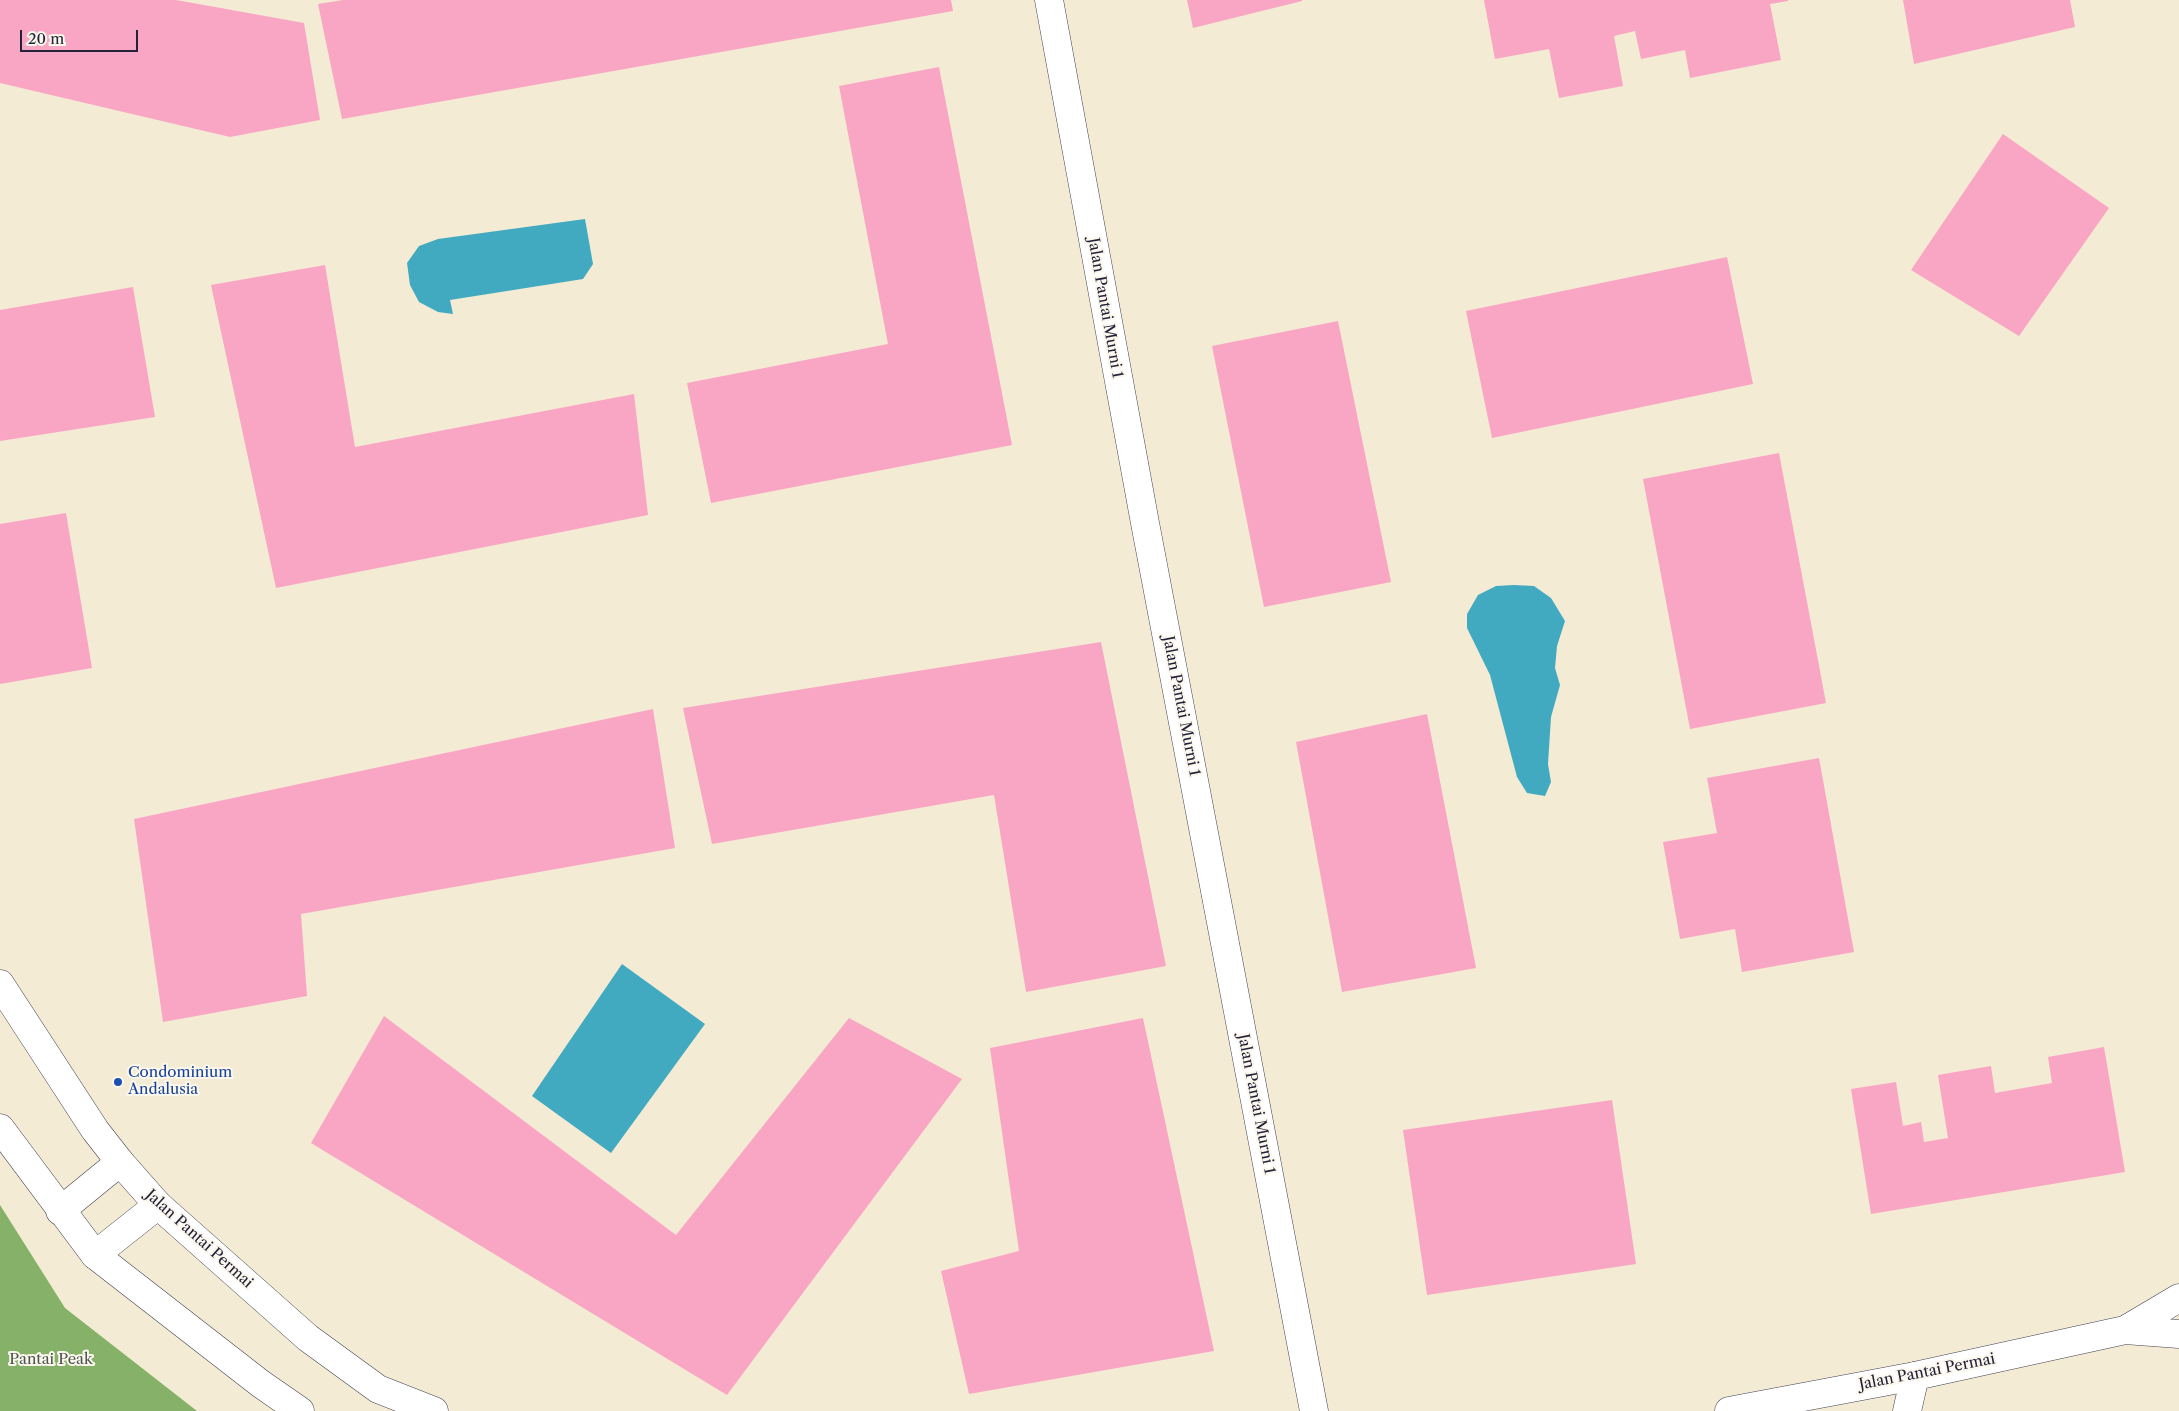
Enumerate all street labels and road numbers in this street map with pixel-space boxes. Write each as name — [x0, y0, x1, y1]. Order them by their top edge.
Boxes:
street label: Jalan Pantai Murni 1 — [1084, 236, 1126, 380]
street label: Jalan Pantai Murni 1 — [1159, 634, 1203, 778]
street label: Jalan Pantai Murni 1 — [1234, 1032, 1278, 1176]
street label: Jalan Pantai Permai — [142, 1186, 256, 1292]
street label: Jalan Pantai Permai — [1857, 1350, 1997, 1394]

